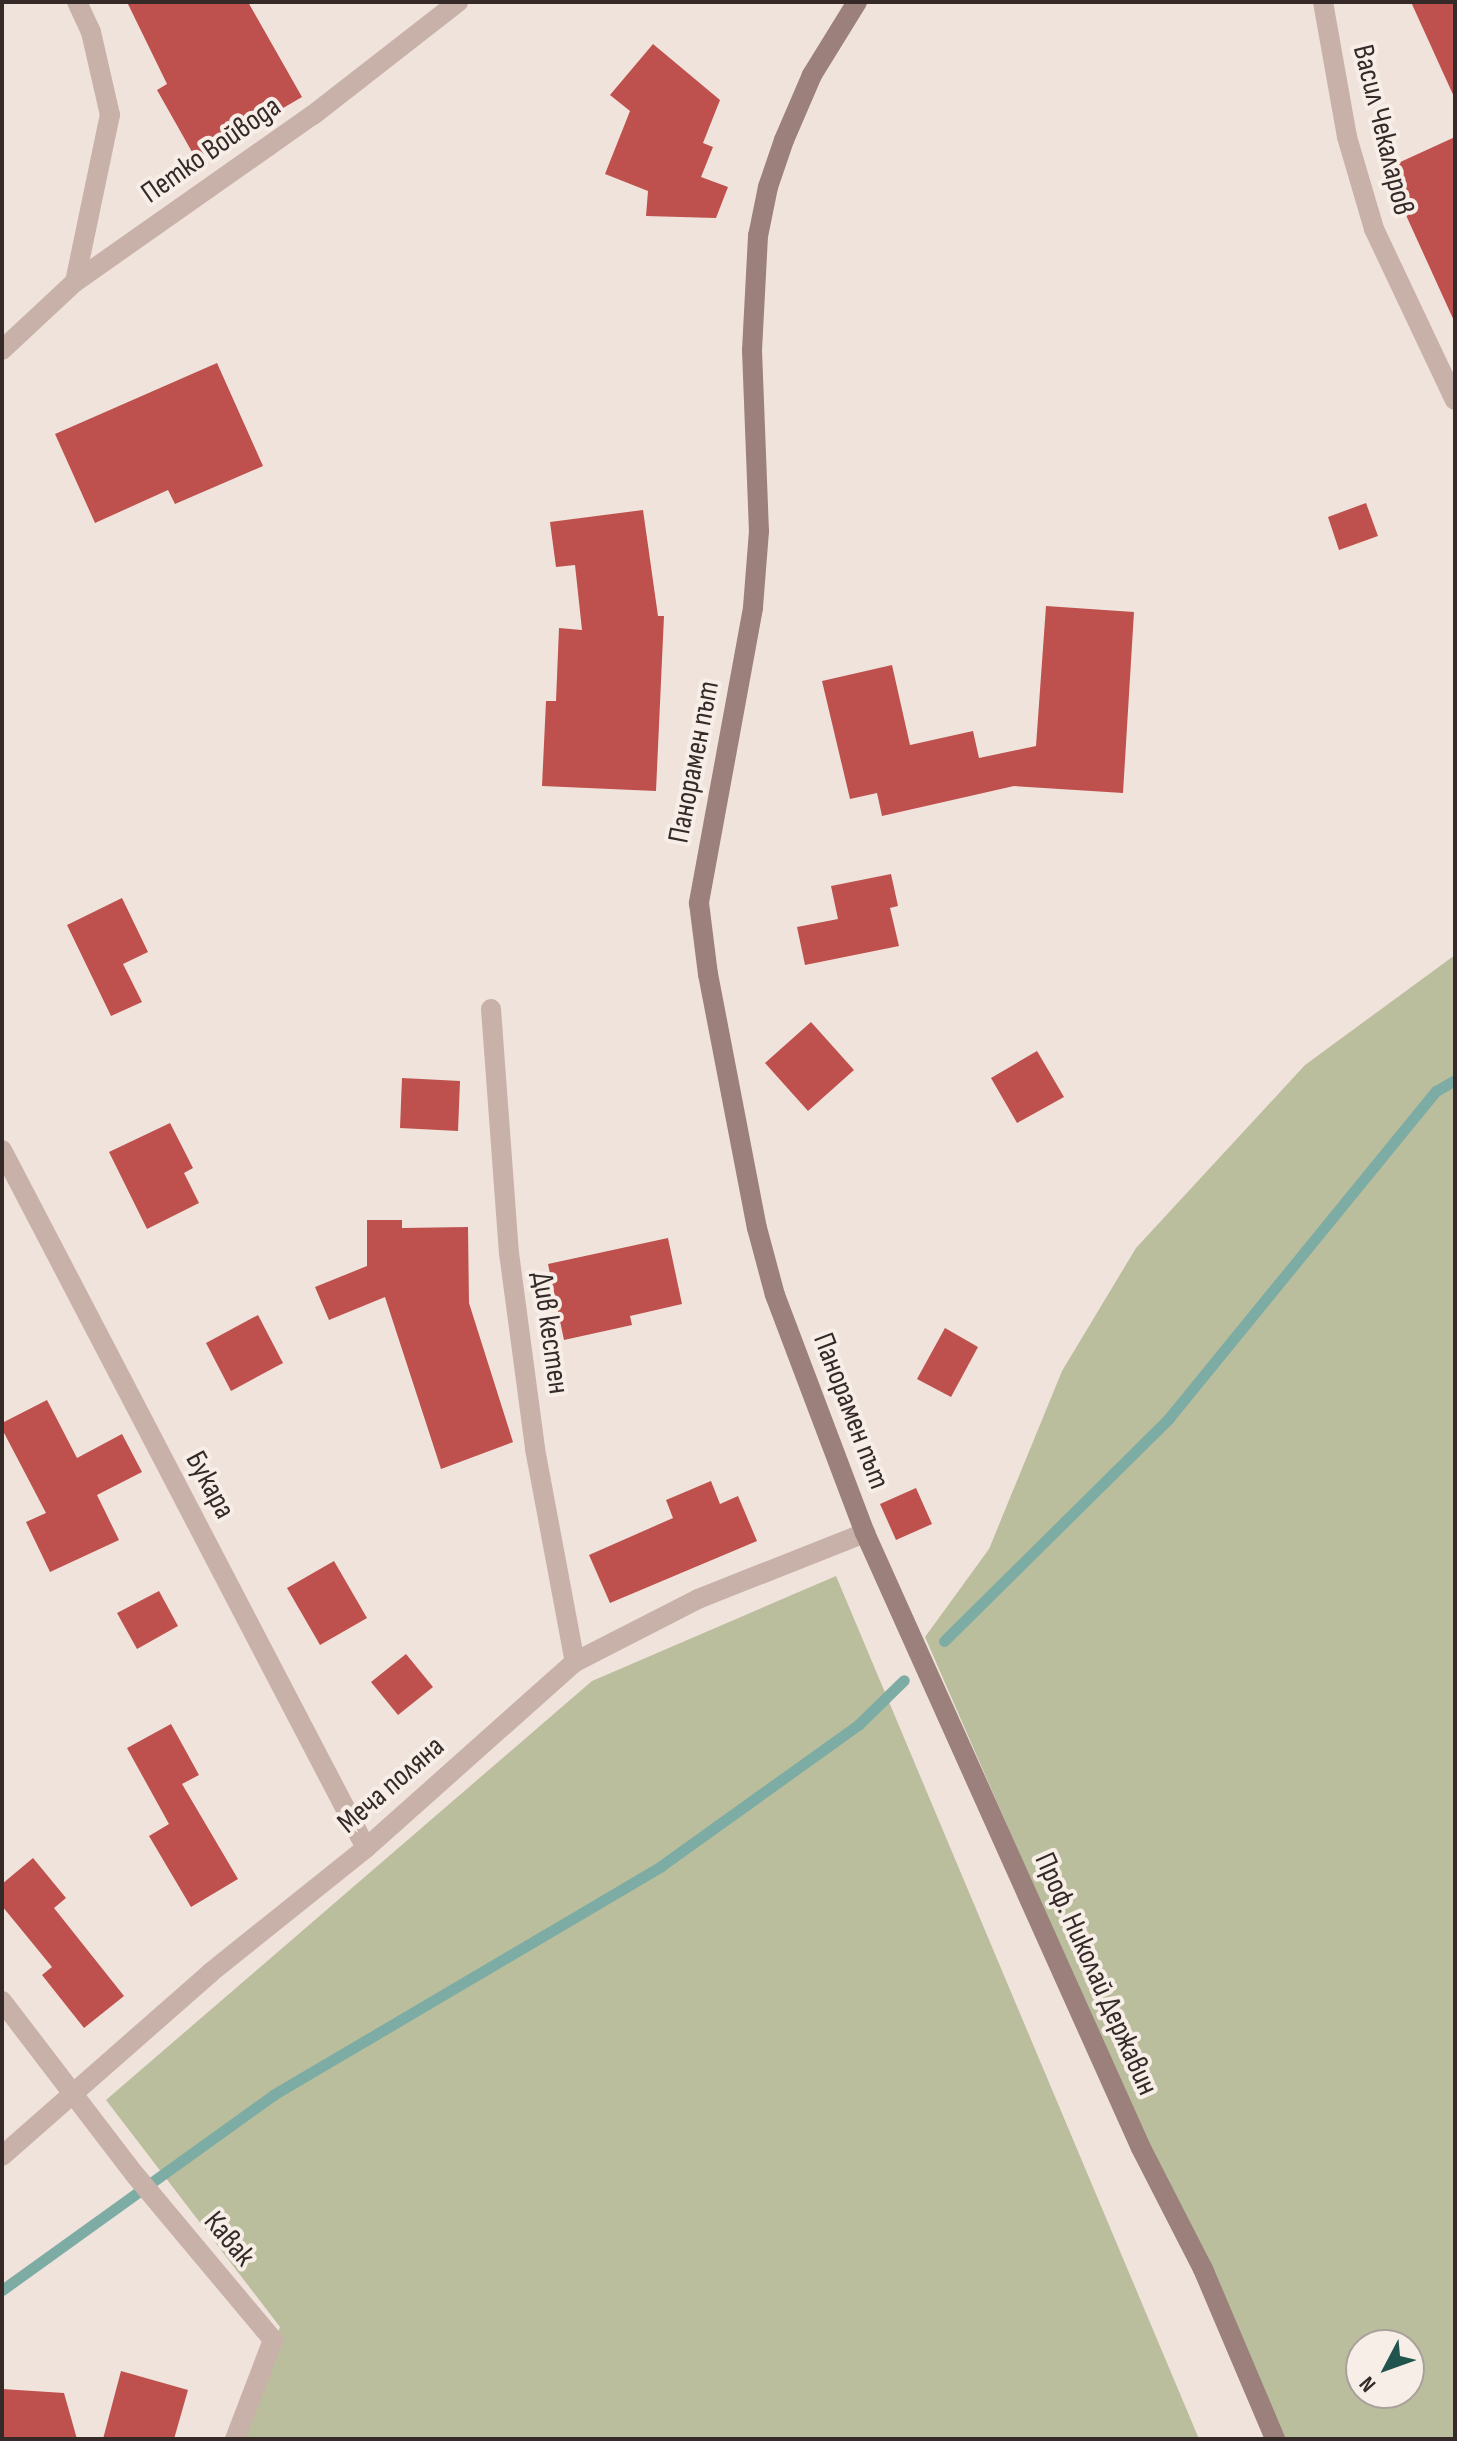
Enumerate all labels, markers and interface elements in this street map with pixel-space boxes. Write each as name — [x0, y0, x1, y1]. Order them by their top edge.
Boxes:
street label: Васил Чекаларов — [1344, 41, 1422, 219]
street label: Петко Войвода — [134, 89, 288, 211]
street label: Панорамен път — [661, 678, 727, 846]
street label: Див кестен — [524, 1270, 576, 1396]
street label: Панорамен път — [805, 1328, 897, 1494]
street label: Букара — [177, 1445, 243, 1525]
street label: Меча поляна — [330, 1729, 452, 1841]
street label: Проф. Николай Державин — [1026, 1847, 1166, 2101]
street label: Кавак — [196, 2204, 262, 2274]
north arrow — [1345, 2329, 1425, 2409]
text: N — [1354, 2370, 1382, 2397]

